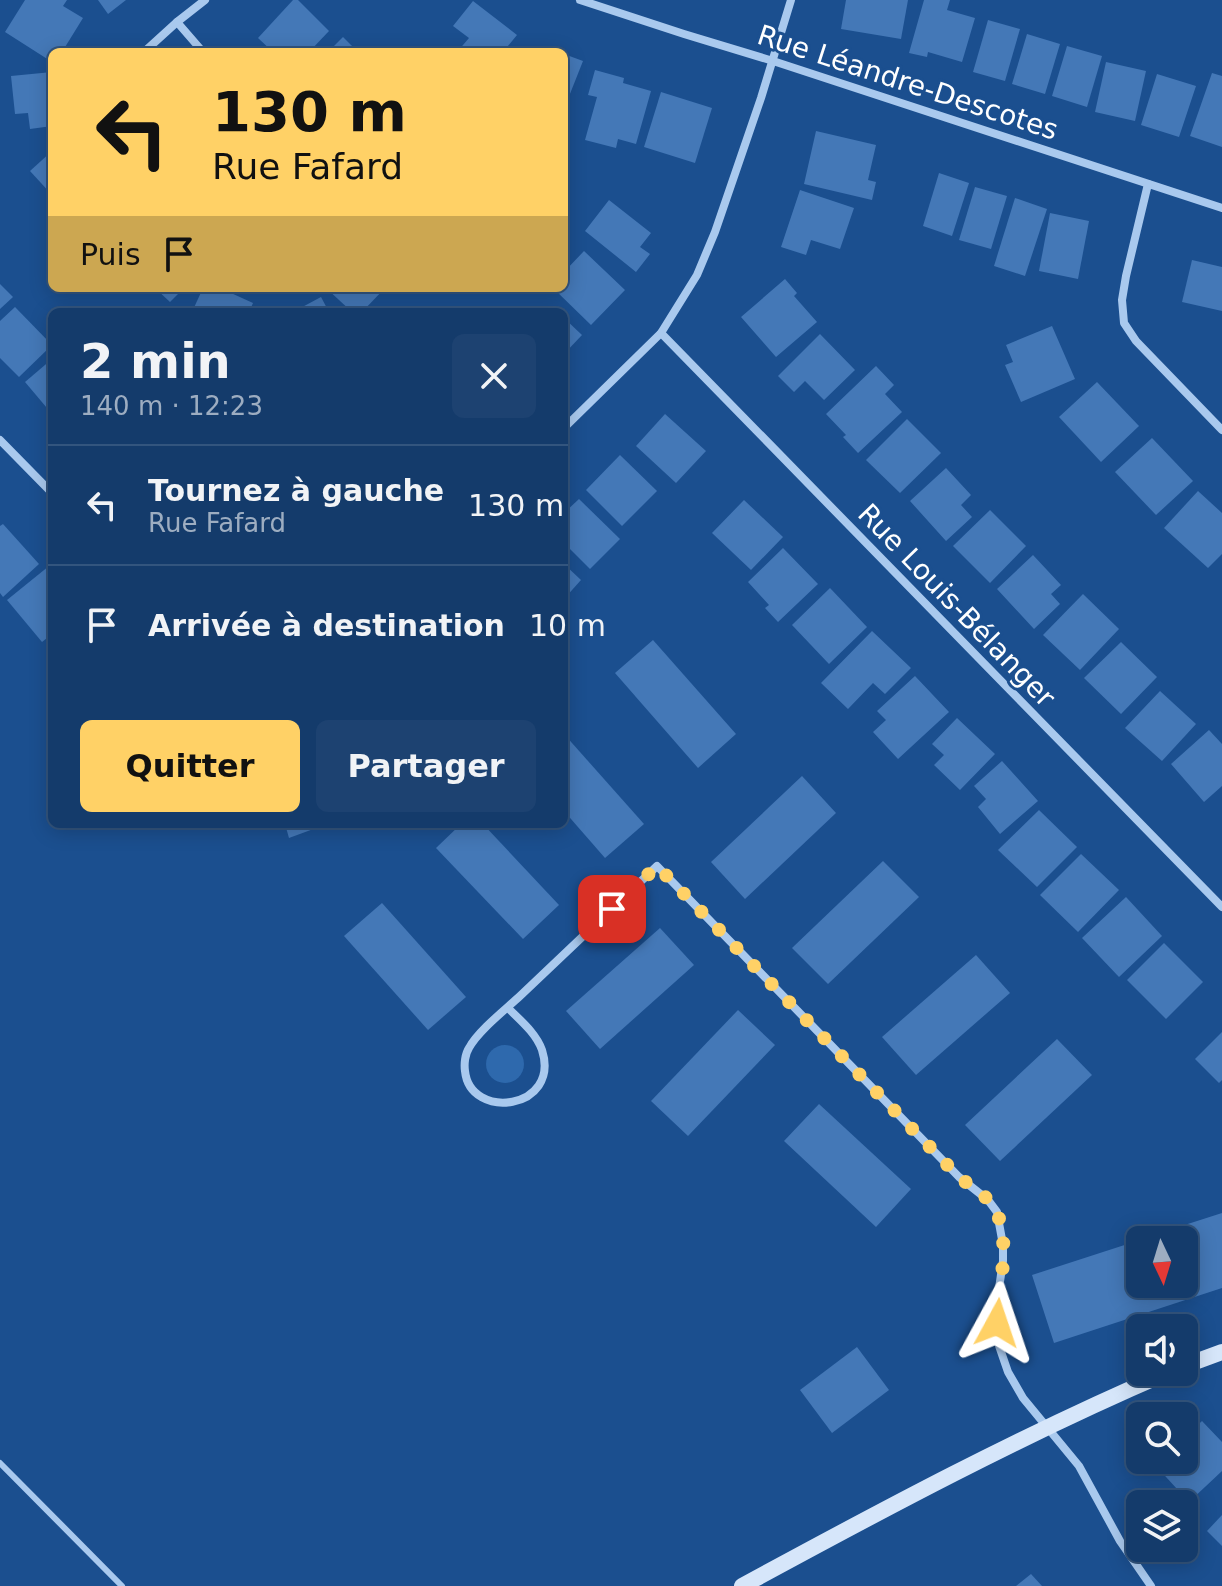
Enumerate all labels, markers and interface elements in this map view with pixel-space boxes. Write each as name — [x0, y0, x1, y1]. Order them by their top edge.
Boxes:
street label: Rue Léandre-Descotes — [753, 18, 1062, 147]
text: 130 m — [212, 79, 407, 144]
icon: left — [80, 80, 184, 184]
text: Rue Fafard — [212, 146, 403, 187]
icon: arrive — [157, 232, 201, 276]
text: Puis — [80, 237, 141, 272]
text: 2 min — [80, 333, 231, 389]
button: close — [452, 334, 536, 418]
text: 140 m · 12:23 — [80, 391, 263, 421]
text: Tournez à gauche — [148, 473, 444, 508]
icon: left — [80, 483, 124, 527]
text: 130 m — [468, 488, 564, 523]
street label: Rue Louis-Bélanger — [851, 497, 1062, 714]
text: Rue Fafard — [148, 508, 286, 538]
icon: arrive — [80, 603, 124, 647]
text: Arrivée à destination — [148, 608, 505, 643]
text: 10 m — [529, 608, 606, 643]
button: Quitter — [80, 720, 300, 812]
button: Partager — [316, 720, 536, 812]
pin — [578, 875, 646, 943]
icon: arrive — [590, 887, 634, 931]
north arrow — [1126, 1226, 1198, 1298]
map controls — [1126, 1226, 1198, 1562]
position arrow — [955, 1281, 1039, 1365]
button: sound — [1126, 1314, 1198, 1386]
button: search — [1126, 1402, 1198, 1474]
button: layers — [1126, 1490, 1198, 1562]

